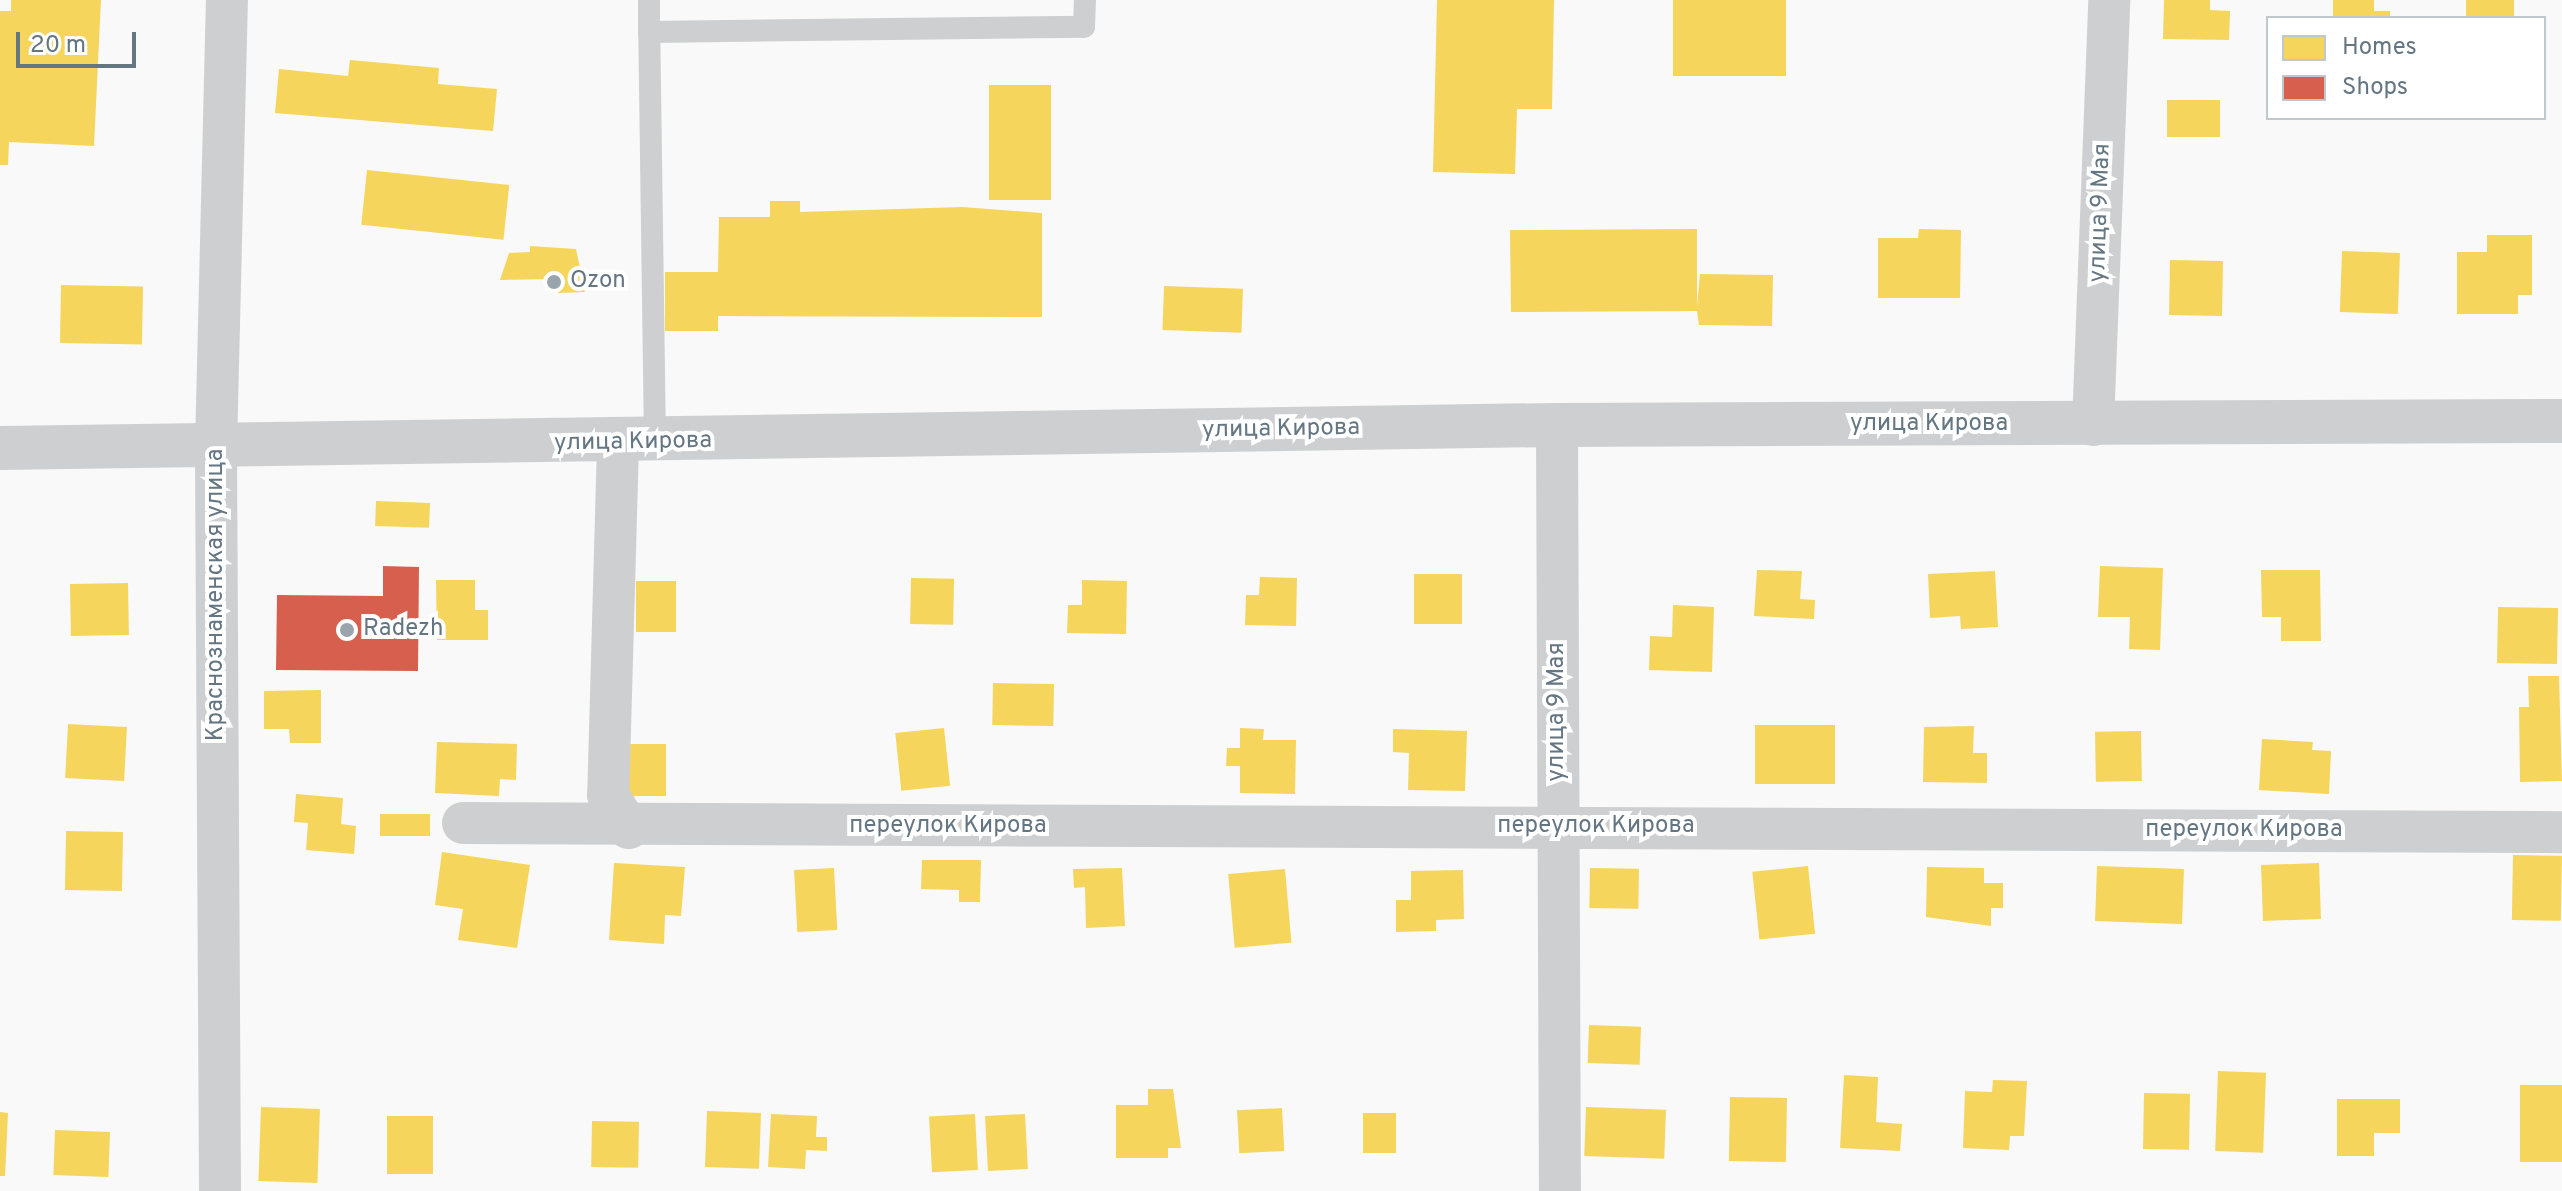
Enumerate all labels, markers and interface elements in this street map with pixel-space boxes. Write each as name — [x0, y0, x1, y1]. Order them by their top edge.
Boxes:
scale bar — [20, 16, 140, 66]
legend — [2266, 16, 2546, 120]
text: 20 m — [30, 31, 86, 61]
text: Homes — [2342, 33, 2417, 63]
text: Shops — [2342, 73, 2408, 103]
street label: улица 9 Мая — [2084, 143, 2118, 283]
place label: Ozon — [570, 268, 626, 296]
marker: Ozon — [545, 273, 563, 291]
street label: улица Кирова — [1850, 411, 2008, 439]
street label: улица Кирова — [1202, 414, 1360, 446]
street label: улица Кирова — [554, 427, 712, 459]
street label: Краснознаменская улица — [203, 449, 231, 741]
place label: Radezh — [363, 616, 443, 644]
marker: Radezh — [338, 621, 356, 639]
street label: улица 9 Мая — [1544, 642, 1572, 782]
street label: переулок Кирова — [849, 813, 1047, 841]
street label: переулок Кирова — [1497, 813, 1695, 841]
street label: переулок Кирова — [2145, 817, 2343, 845]

